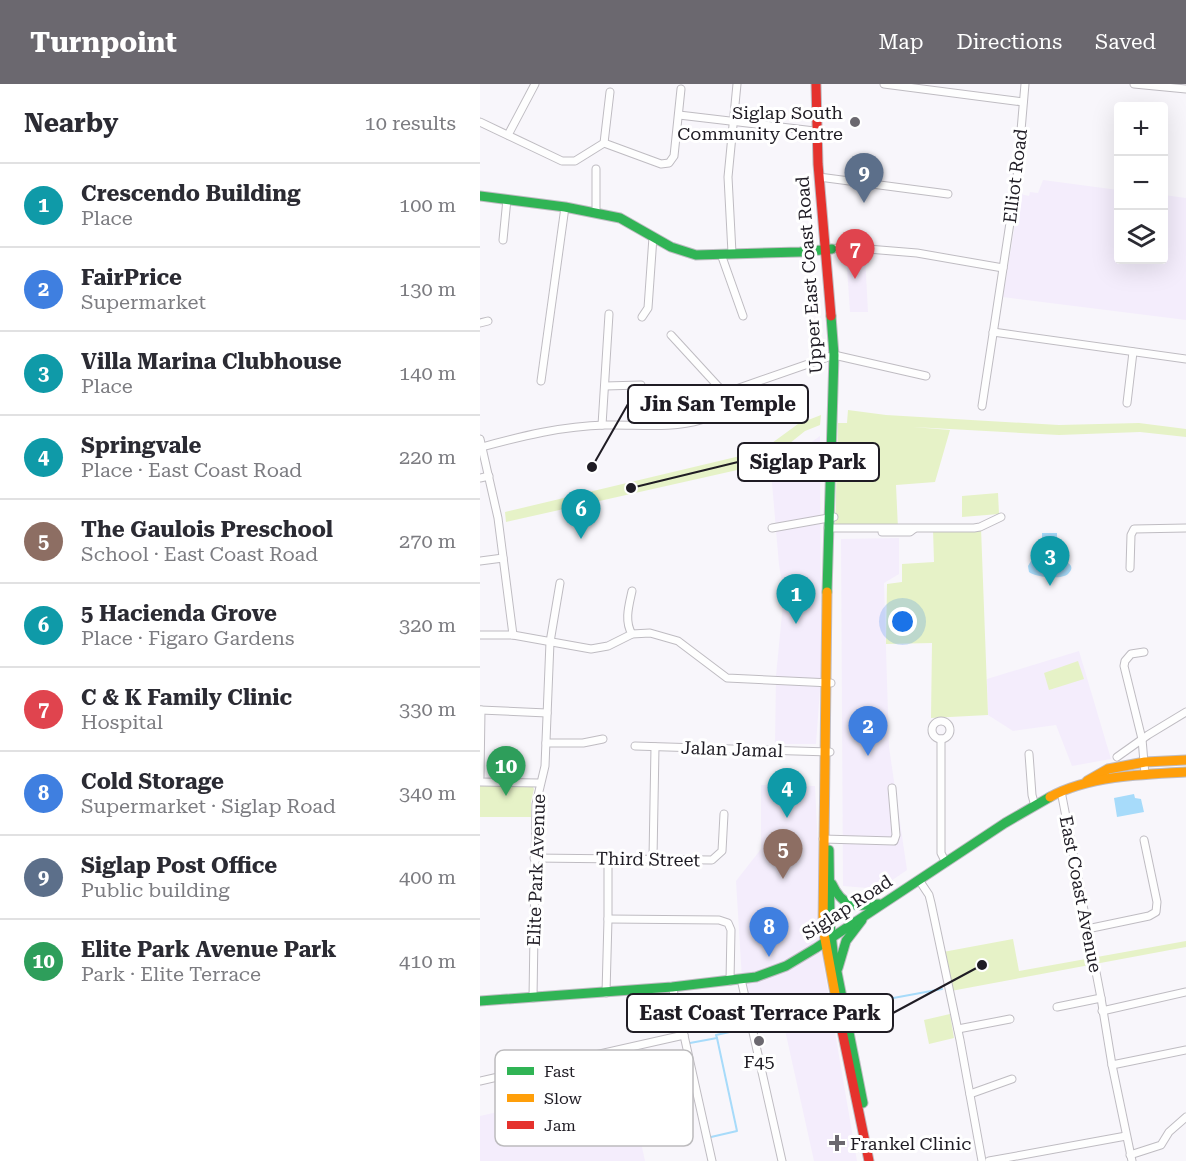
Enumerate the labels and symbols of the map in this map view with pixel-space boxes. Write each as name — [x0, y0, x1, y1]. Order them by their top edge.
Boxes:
place label: Siglap South Community Centre — [677, 102, 843, 144]
marker: Siglap South Community Centre — [848, 115, 862, 129]
street label: Elliot Road — [999, 127, 1031, 224]
pin: 9 — [844, 154, 884, 203]
street label: Upper East Coast Road — [792, 175, 826, 375]
pin: 7 — [836, 230, 874, 279]
callout: Jin San Temple — [628, 385, 808, 423]
text: Jin San Temple — [640, 392, 796, 416]
callout: Siglap Park — [738, 443, 879, 481]
text: Siglap Park — [750, 450, 866, 474]
pin: 6 — [562, 490, 600, 539]
pin: 3 — [1030, 536, 1070, 586]
pin: 1 — [776, 574, 816, 624]
your location — [888, 607, 917, 636]
pin: 2 — [848, 706, 888, 756]
street label: Jalan Jamal — [681, 737, 784, 761]
pin: 10 — [486, 746, 526, 796]
pin: 4 — [768, 768, 806, 818]
street label: Elite Park Avenue — [523, 793, 549, 947]
street label: East Coast Avenue — [1056, 814, 1107, 974]
pin: 5 — [764, 830, 802, 879]
street label: Third Street — [596, 848, 701, 870]
street label: Siglap Road — [798, 870, 896, 944]
pin: 8 — [750, 908, 788, 957]
callout: East Coast Terrace Park — [627, 994, 893, 1032]
text: East Coast Terrace Park — [639, 1001, 881, 1025]
marker: F45 — [752, 1034, 766, 1048]
legend — [495, 1050, 693, 1146]
place label: F45 — [744, 1051, 774, 1072]
text: Fast — [544, 1062, 575, 1081]
text: Slow — [544, 1089, 582, 1108]
text: Jam — [544, 1116, 576, 1135]
place label: Frankel Clinic — [850, 1133, 971, 1154]
marker: Frankel Clinic — [828, 1134, 846, 1152]

